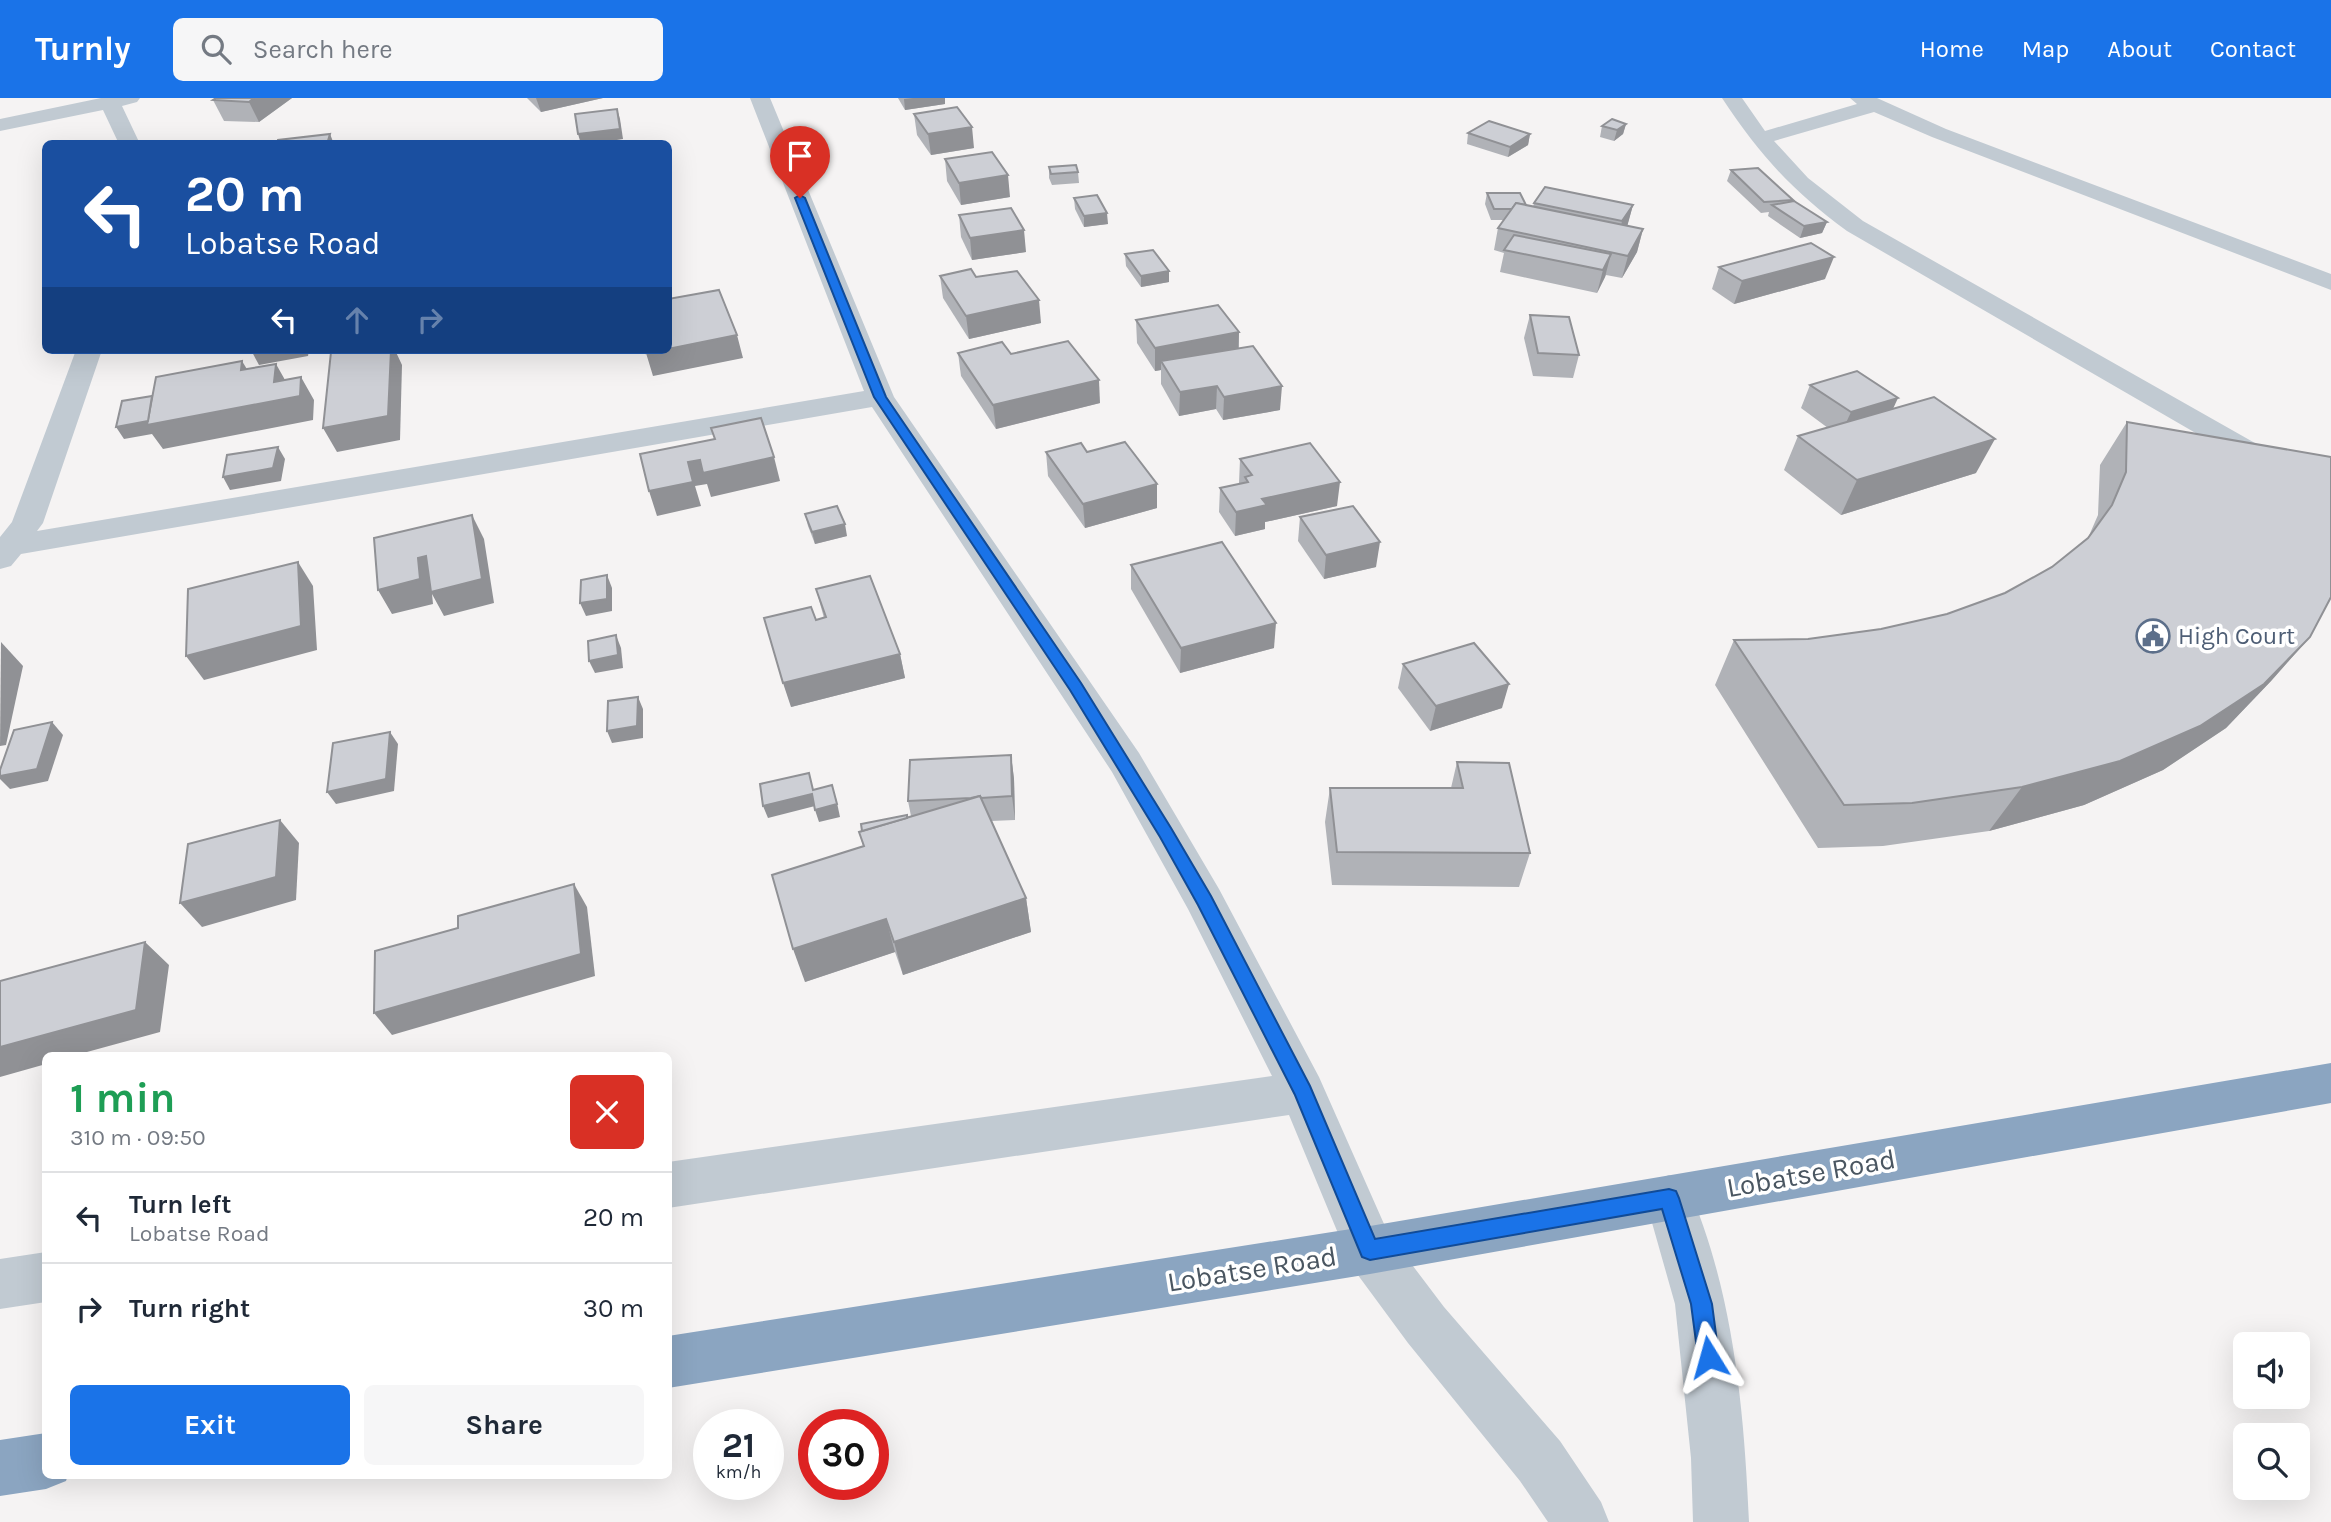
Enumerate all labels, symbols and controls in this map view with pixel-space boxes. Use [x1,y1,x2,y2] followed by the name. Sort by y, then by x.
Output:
[173,18,663,81] search box
[35,30,131,68] text: Turnly
[197,30,235,68] icon: search
[253,34,393,65] text: Search here
[1920,35,1984,63] text: Home
[2022,35,2069,63] text: Map
[2107,35,2172,63] text: About
[2210,35,2296,63] text: Contact
[770,126,830,198] pin
[781,137,819,175] icon: arrive
[185,166,305,223] text: 20 m
[70,168,161,259] icon: left
[185,225,381,262] text: Lobatse Road
[265,301,303,339] icon: left
[338,301,376,339] icon: ahead
[411,301,449,339] icon: right
[2134,617,2172,655] public building icon: High Court
[2178,622,2295,650] place label: High Court
[70,1073,175,1123] text: 1 min
[570,1075,644,1149] button: close
[70,1124,206,1151] text: 310 m · 09:50
[1724,1142,1898,1204] street label: Lobatse Road
[129,1189,231,1220] text: Turn left
[70,1199,108,1237] icon: left
[583,1202,644,1233] text: 20 m
[129,1220,270,1247] text: Lobatse Road
[1165,1239,1339,1299] street label: Lobatse Road
[70,1290,108,1328] icon: right
[129,1293,250,1324] text: Turn right
[583,1293,644,1324] text: 30 m
[1672,1320,1746,1394] position arrow
[2233,1332,2310,1500] map controls
[2233,1332,2310,1409] button: sound
[70,1385,350,1465] button: Exit
[364,1385,644,1465] button: Share
[798,1409,889,1500] speed limit sign: 30
[2233,1423,2310,1500] button: search
[722,1425,755,1466] text: 21
[716,1461,761,1483] text: km/h

